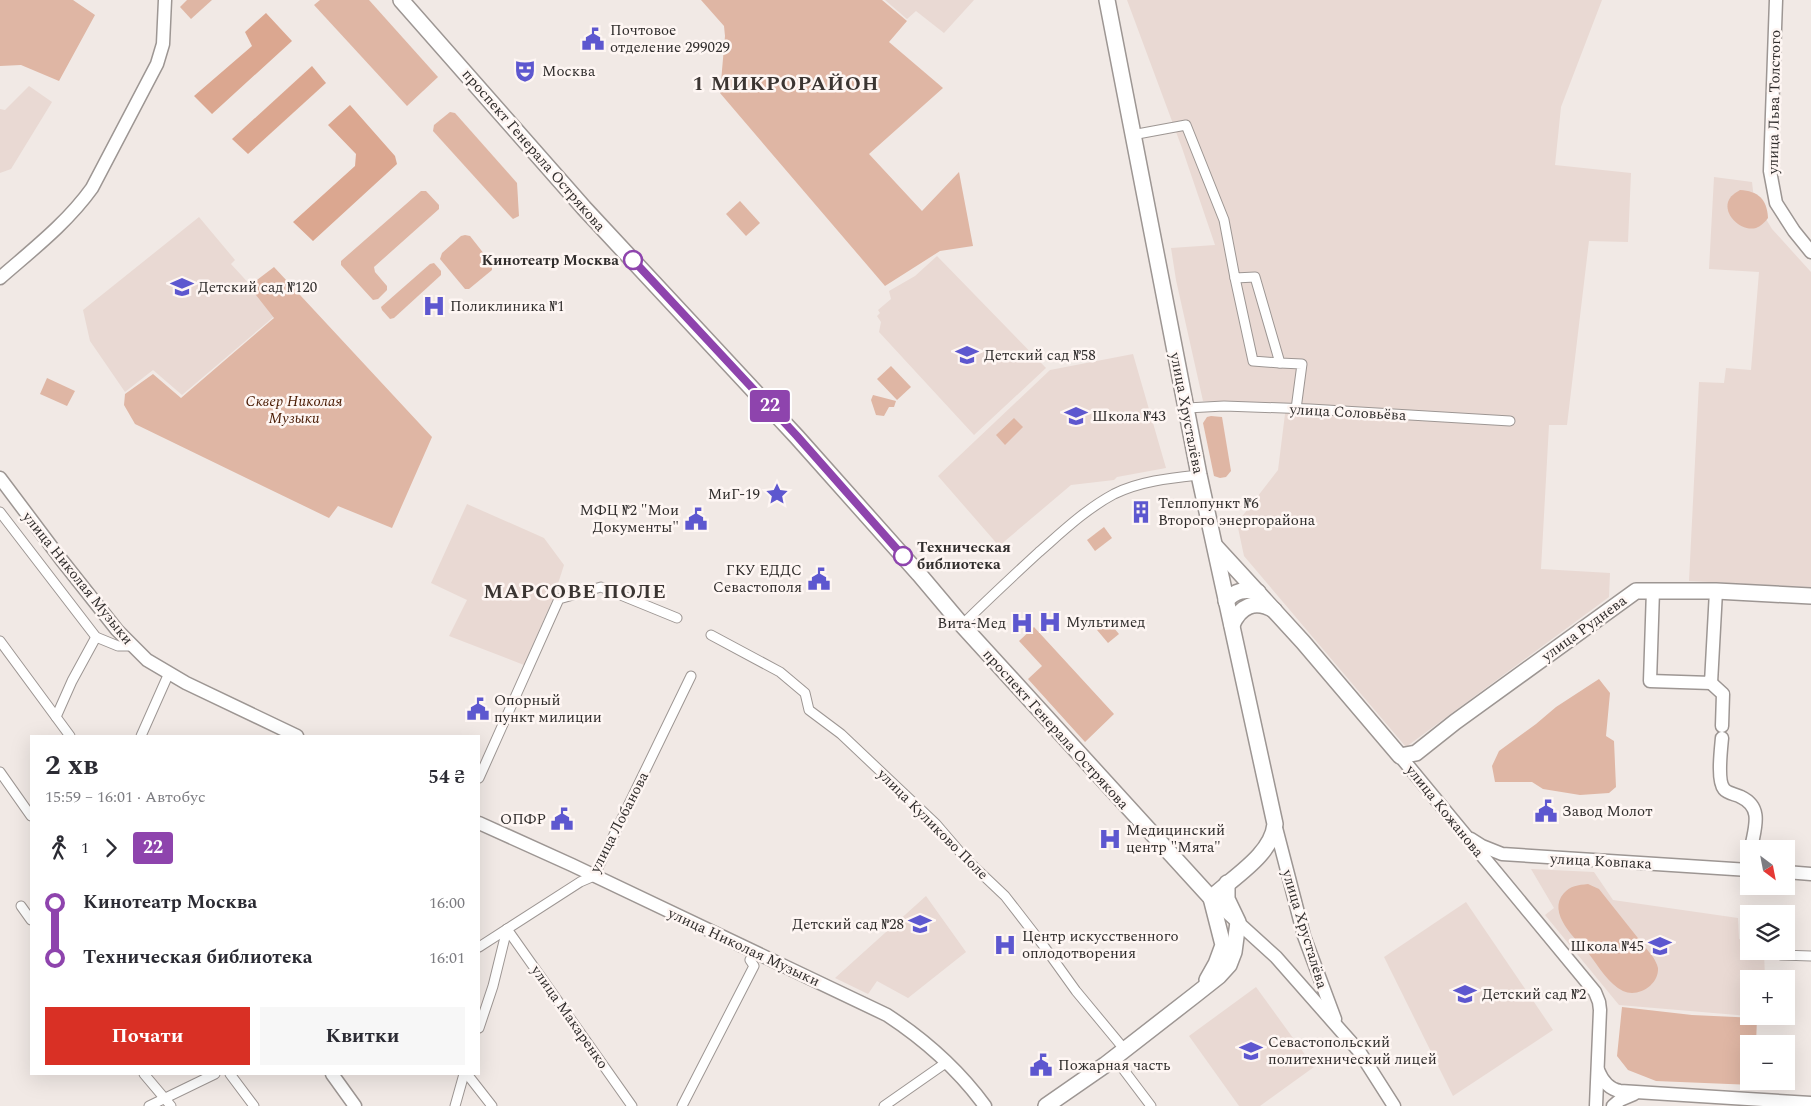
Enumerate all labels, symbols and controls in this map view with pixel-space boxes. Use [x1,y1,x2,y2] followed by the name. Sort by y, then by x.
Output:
[610,19,730,59] place label: Почтовое отделение 299029
[580,26,606,52] public building icon: Почтовое отделение 299029
[1762,30,1787,175] street label: улица Льва Толстого
[512,58,538,84] theatre icon: Москва
[542,60,596,83] place label: Москва
[456,64,611,237] street label: проспект Генерала Острякова
[692,69,880,99] district label: 1 МИКРОРАЙОН
[481,249,619,272] place label: Кинотеатр Москва
[623,250,643,270] marker: Кинотеатр Москва
[169,274,195,300] school or university icon: Детский сад №120
[198,276,317,299] place label: Детский сад №120
[421,293,447,319] hospital icon: Поликлиника №1
[450,295,564,318] place label: Поликлиника №1
[954,342,980,368] school or university icon: Детский сад №58
[984,344,1096,367] place label: Детский сад №58
[1163,349,1210,476] street label: улица Хрусталёва
[246,390,342,430] park label: Сквер Николая Музыки
[748,390,792,422] line badge: 22
[760,392,780,419] text: 22
[1288,398,1408,427] street label: улица Соловьёва
[1063,403,1089,429] school or university icon: Школа №43
[1092,405,1166,428] place label: Школа №43
[764,481,790,507] place icon: МиГ-19
[708,483,760,506] place label: МиГ-19
[1158,492,1316,532] place label: Теплопункт №6 Второго энергорайона
[580,499,679,539] place label: МФЦ №2 "Мои Документы"
[1128,499,1154,525] building icon: Теплопункт №6 Второго энергорайона
[16,506,139,650] street label: улица Николая Музыки
[683,506,709,532] public building icon: МФЦ №2 "Мои Документы"
[917,536,1011,576] place label: Техническая библиотека
[893,546,913,566] marker: Техническая библиотека
[713,559,802,599] place label: ГКУ ЕДДС Севастополя
[806,566,832,592] public building icon: ГКУ ЕДДС Севастополя
[483,577,667,607] district label: МАРСОВЕ ПОЛЕ
[1536,589,1632,668] street label: улица Руднева
[1037,609,1063,635] hospital icon: Мультимед
[1009,610,1035,636] hospital icon: Вита-Мед
[1066,611,1145,634] place label: Мультимед
[937,612,1006,635] place label: Вита-Мед
[977,644,1135,815] street label: проспект Генерала Острякова
[494,689,602,729] place label: Опорный пункт милиции
[465,696,491,722] public building icon: Опорный пункт милиции
[45,744,98,787] text: 2 хв
[1399,759,1490,863] street label: улица Кожанова
[428,763,465,792] text: 54 ₴
[871,763,994,885] street label: улица Куликово Поле
[584,767,655,878] street label: улица Лобанова
[45,785,206,809] text: 15:59 – 16:01 · Автобус
[1533,798,1559,824] public building icon: Завод Молот
[1562,800,1653,823] place label: Завод Молот
[549,806,575,832] public building icon: ОПФР
[500,808,546,831] place label: ОПФР
[1126,819,1225,859] place label: Медицинский центр "Мята"
[1097,826,1123,852] hospital icon: Медицинский центр "Мята"
[45,834,73,862] icon: walk
[97,834,125,862] icon: forward
[143,834,163,861] text: 22
[81,836,89,860] text: 1
[1740,840,1795,895] north arrow
[1740,840,1795,1090] map controls
[1549,847,1653,876] street label: улица Ковпака
[1275,866,1334,992] street label: улица Хрусталёва
[83,888,257,917] text: Кинотеатр Москва
[429,891,465,915] text: 16:00
[663,902,824,993] street label: улица Николая Музыки
[1740,905,1795,960] button: layers
[907,911,933,937] school or university icon: Детский сад №28
[792,913,904,936] place label: Детский сад №28
[1022,925,1179,965] place label: Центр искусственного оплодотворения
[992,932,1018,958] hospital icon: Центр искусственного оплодотворения
[1647,933,1673,959] school or university icon: Школа №45
[1570,935,1644,958] place label: Школа №45
[83,943,312,972] text: Техническая библиотека
[429,946,465,970] text: 16:01
[525,960,614,1074] street label: улица Макаренко
[1740,970,1795,1025] button: +
[1452,981,1478,1007] school or university icon: Детский сад №2
[1482,983,1586,1006] place label: Детский сад №2
[45,1007,250,1065] button: Почати
[260,1007,465,1065] button: Квитки
[1268,1031,1437,1071] place label: Севастопольский политехнический лицей
[1740,1035,1795,1090] button: −
[1238,1038,1264,1064] school or university icon: Севастопольский политехнический лицей
[1028,1052,1054,1078] public building icon: Пожарная часть
[1058,1054,1171,1077] place label: Пожарная часть

